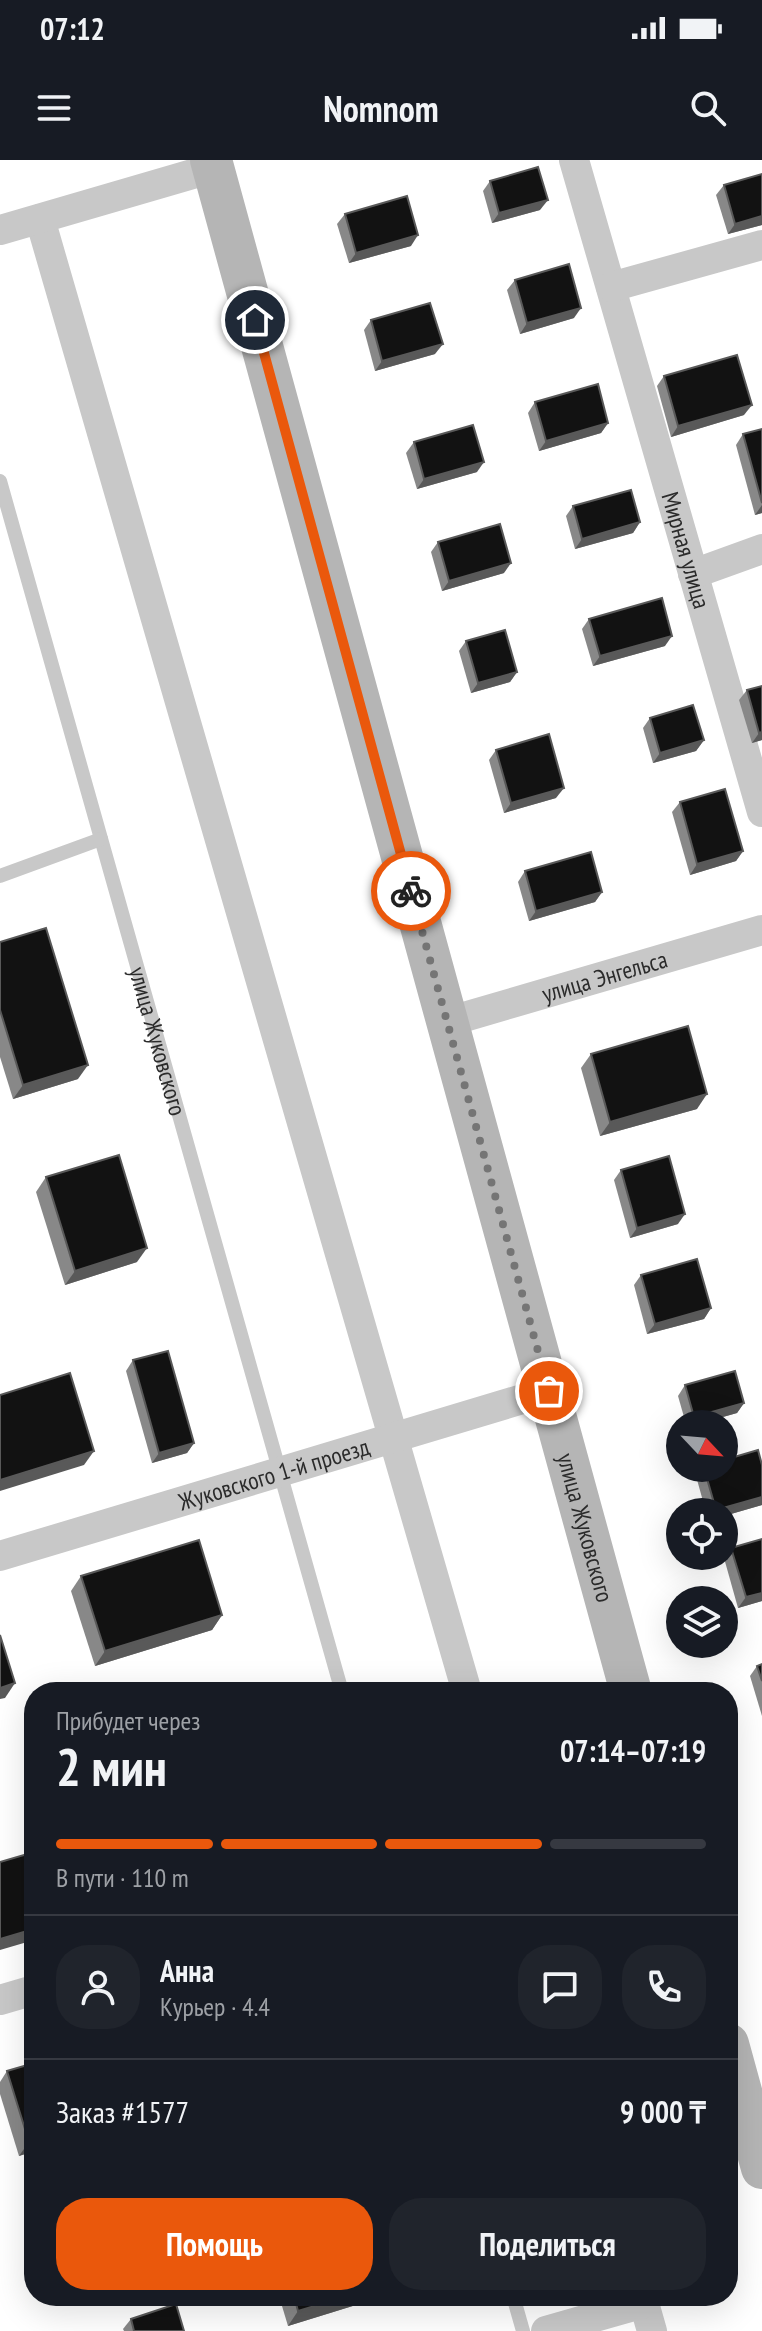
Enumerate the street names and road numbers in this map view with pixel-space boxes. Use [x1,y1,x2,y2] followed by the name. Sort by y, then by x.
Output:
[655,488,718,612] street label: Мирная улица
[538,943,671,1009] street label: улица Энгельса
[122,963,194,1119] street label: улица Жуковского
[174,1430,373,1517] street label: Жуковского 1-й проезд
[551,1449,621,1606] street label: улица Жуковского

